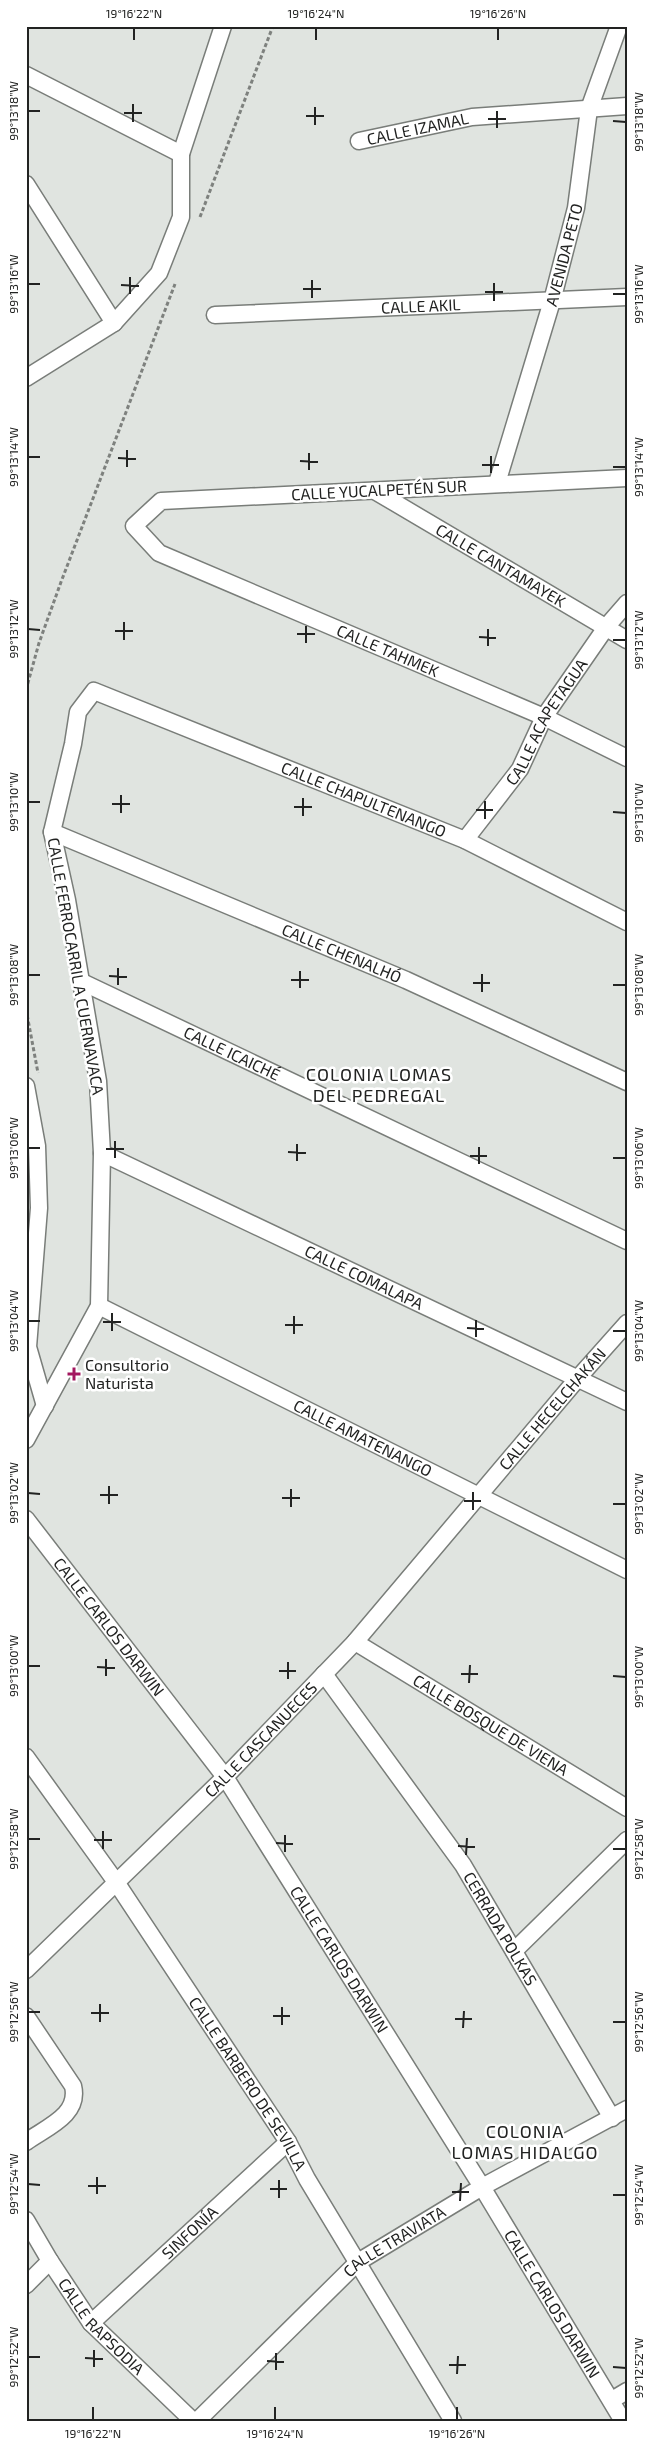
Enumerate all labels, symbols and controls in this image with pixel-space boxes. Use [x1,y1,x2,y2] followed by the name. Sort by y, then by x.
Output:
[106,6,162,20] text: 19°16'22"N
[288,6,344,20] text: 19°16'24"N
[470,6,526,20] text: 19°16'26"N
[6,81,20,141] text: 99°13'18"W
[631,92,645,152] text: 99°13'18"W
[365,108,470,148] street label: CALLE IZAMAL
[541,201,586,308] street label: AVENIDA PETO
[6,254,20,314] text: 99°13'16"W
[631,264,645,324] text: 99°13'16"W
[381,294,461,317] street label: CALLE AKIL
[6,427,20,487] text: 99°13'14"W
[631,437,645,497] text: 99°13'14"W
[291,475,467,504] street label: CALLE YUCALPETÉN SUR
[433,519,570,611] street label: CALLE CANTAMAYEK
[6,599,20,659] text: 99°13'12"W
[631,610,645,670] text: 99°13'12"W
[334,620,443,680] street label: CALLE TAHMEK
[501,655,591,789] street label: CALLE ACAPETAGUA
[279,757,449,841] street label: CALLE CHAPULTENANGO
[6,772,20,832] text: 99°13'10"W
[631,783,645,843] text: 99°13'10"W
[44,836,108,1096] street label: CALLE FERROCARRIL A CUERNAVACA
[279,919,404,986] street label: CALLE CHENALHÓ
[6,944,20,1006] text: 99°13'08"W
[631,954,645,1016] text: 99°13'08"W
[181,1022,283,1084] street label: CALLE ICAICHÉ
[306,1063,452,1106] district label: COLONIA LOMAS DEL PEDREGAL
[6,1117,20,1179] text: 99°13'06"W
[631,1127,645,1189] text: 99°13'06"W
[302,1241,427,1313] street label: CALLE COMALAPA
[6,1290,20,1352] text: 99°13'04"W
[631,1300,645,1362] text: 99°13'04"W
[495,1344,609,1473] street label: CALLE HECELCHAKÁN
[85,1355,169,1392] place label: Consultorio Naturista
[67,1367,81,1381] marker: Consultorio Naturista
[291,1395,435,1480] street label: CALLE AMATENANGO
[6,1462,20,1524] text: 99°13'02"W
[631,1473,645,1535] text: 99°13'02"W
[50,1554,169,1699] street label: CALLE CARLOS DARWIN
[6,1635,20,1697] text: 99°13'00"W
[631,1646,645,1708] text: 99°13'00"W
[410,1670,572,1779] street label: CALLE BOSQUE DE VIENA
[200,1678,321,1801] street label: CALLE CASCANUECES
[6,1808,20,1870] text: 99°12'58"W
[631,1818,645,1880] text: 99°12'58"W
[460,1868,542,1988] street label: CERRADA POLKAS
[287,1882,393,2036] street label: CALLE CARLOS DARWIN
[6,1981,20,2043] text: 99°12'56"W
[631,1991,645,2053] text: 99°12'56"W
[186,1993,311,2173] street label: CALLE BARBERO DE SEVILLA
[451,2120,599,2163] district label: COLONIA LOMAS HIDALGO
[6,2153,20,2215] text: 99°12'54"W
[631,2164,645,2226] text: 99°12'54"W
[339,2201,449,2280] street label: CALLE TRAVIATA
[157,2202,221,2262] street label: SINFONÍA
[501,2226,605,2381] street label: CALLE CARLOS DARWIN
[55,2274,149,2378] street label: CALLE RAPSODIA
[6,2327,20,2387] text: 99°12'52"W
[631,2338,645,2398] text: 99°12'52"W
[65,2426,121,2440] text: 19°16'22"N
[247,2426,303,2440] text: 19°16'24"N
[429,2426,485,2440] text: 19°16'26"N

